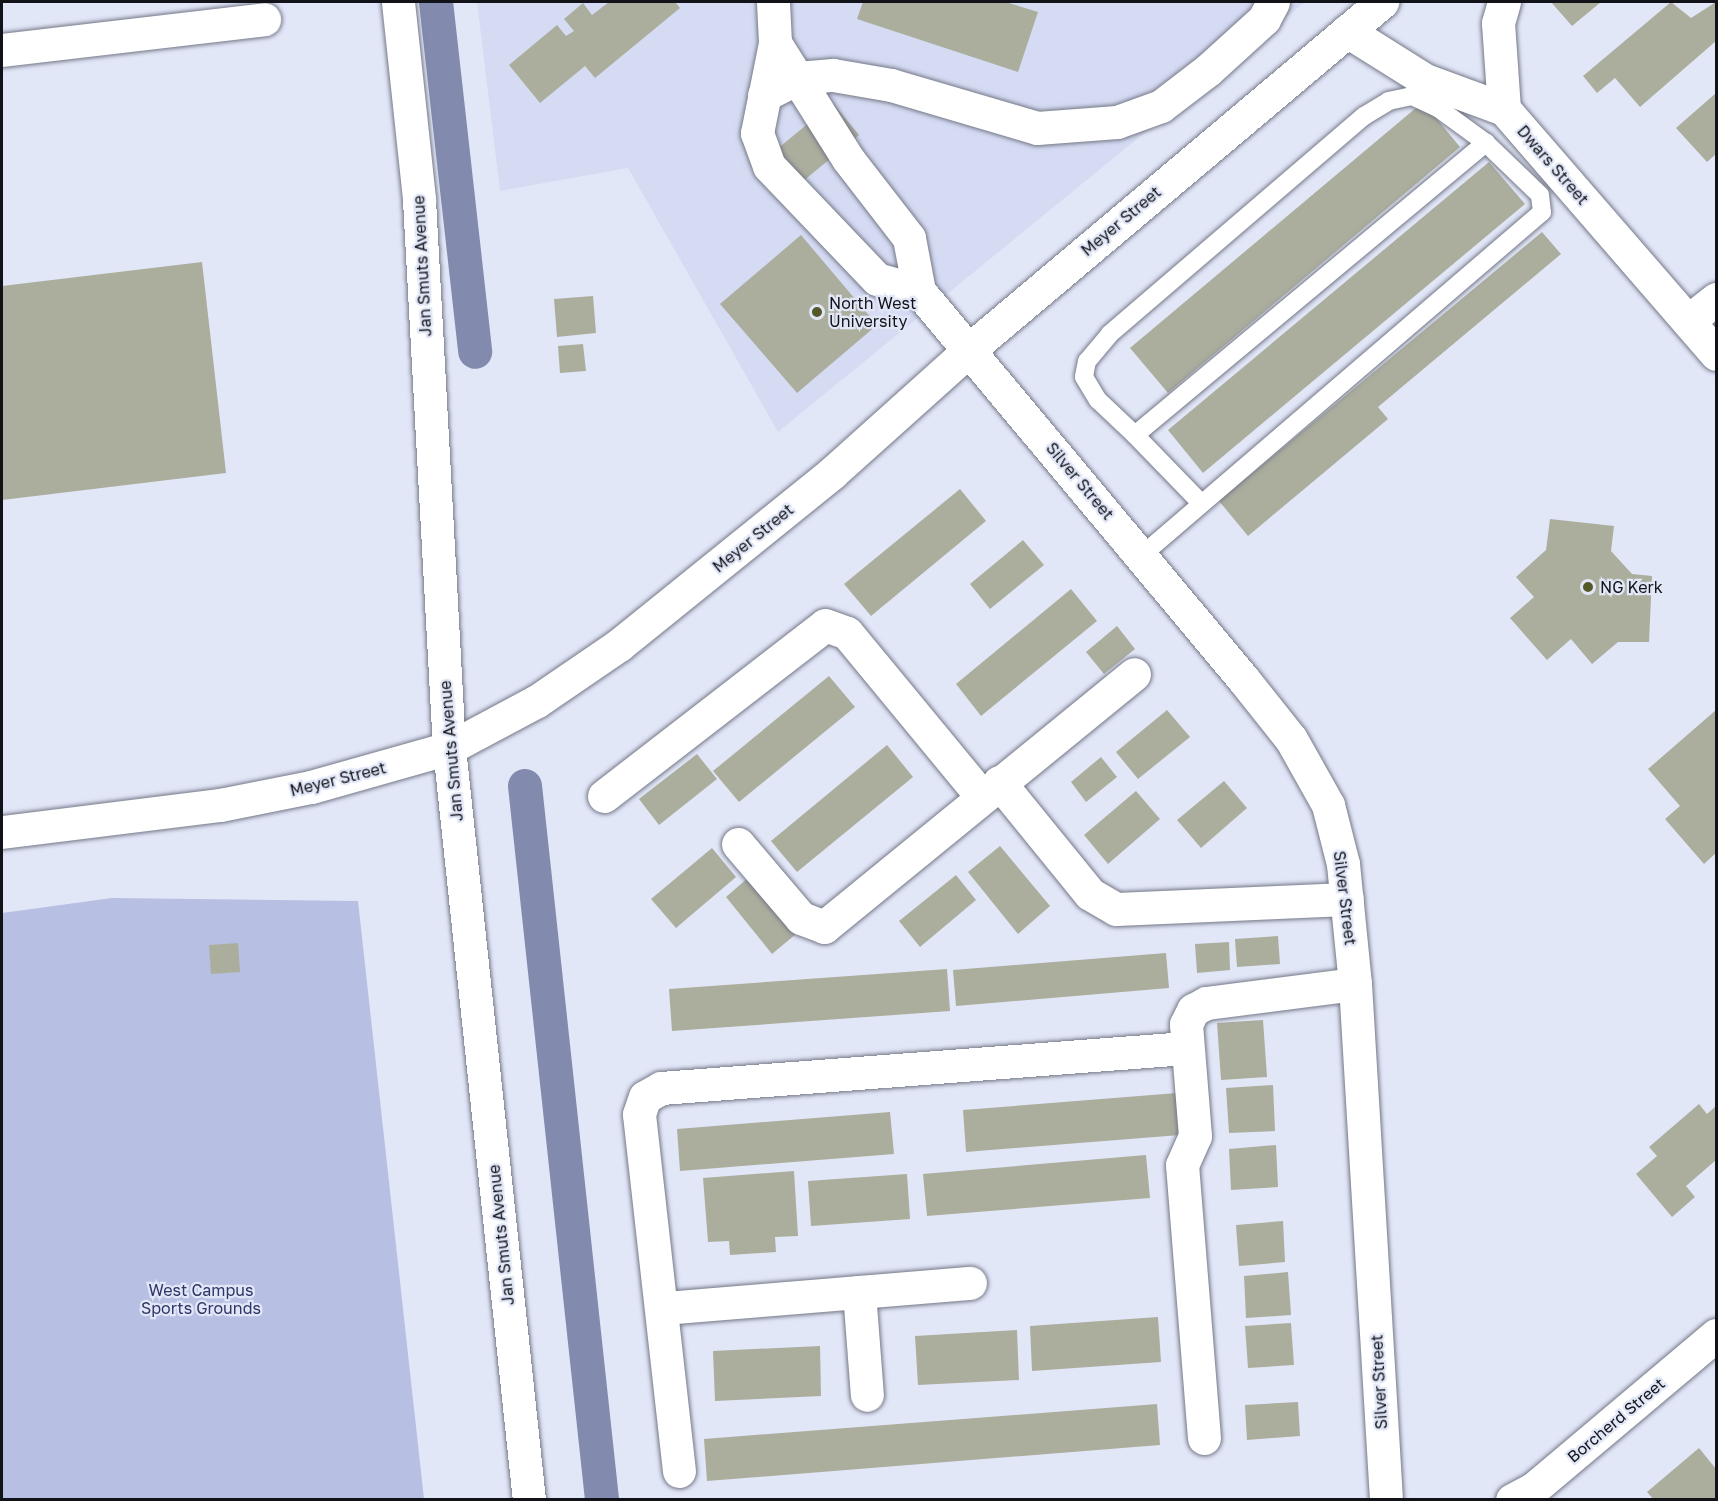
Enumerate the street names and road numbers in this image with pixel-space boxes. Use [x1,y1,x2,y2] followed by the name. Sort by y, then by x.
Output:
[1513,121,1593,209] street label: Dwars Street
[1077,182,1165,260] street label: Meyer Street
[409,195,435,337] street label: Jan Smuts Avenue
[1042,439,1118,523] street label: Silver Street
[709,500,797,576] street label: Meyer Street
[435,680,467,822] street label: Jan Smuts Avenue
[288,758,388,800] street label: Meyer Street
[1330,850,1360,946] street label: Silver Street
[484,1164,518,1306] street label: Jan Smuts Avenue
[1367,1334,1391,1430] street label: Silver Street
[1563,1374,1669,1466] street label: Borcherd Street

